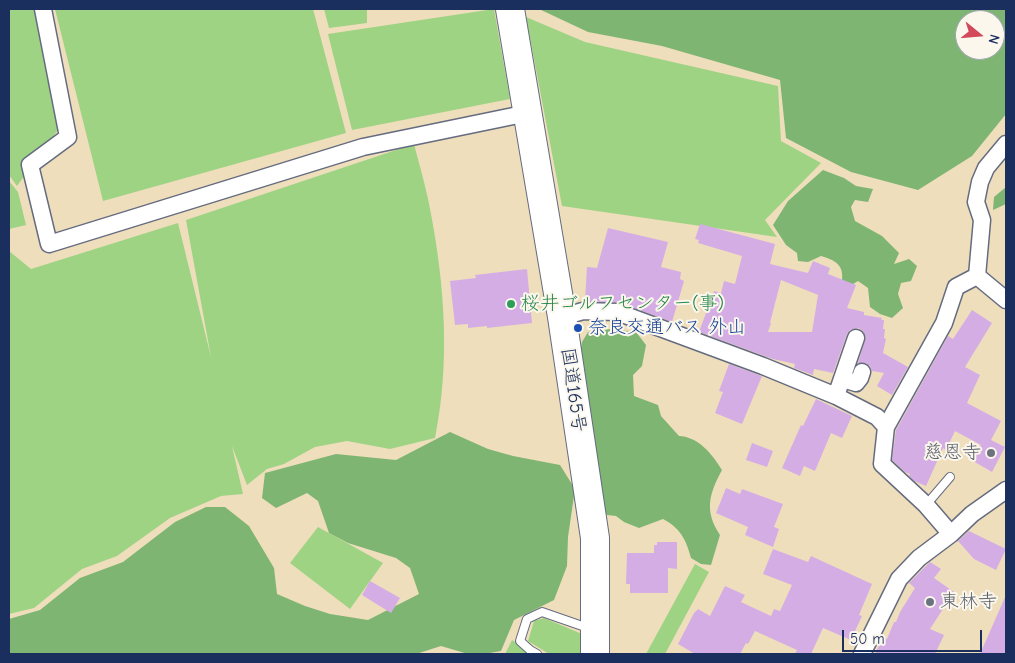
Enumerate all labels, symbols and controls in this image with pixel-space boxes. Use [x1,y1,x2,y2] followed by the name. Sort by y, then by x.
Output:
[955,10,1005,60] north arrow
[984,32,1003,46] text: N
[521,293,724,315] place label: 桜井ゴルフセンター(事)
[505,298,517,310] marker: 桜井ゴルフセンター(事)
[588,317,746,339] place label: 奈良交通バス 外山
[572,322,584,334] marker: 奈良交通バス 外山
[556,346,590,434] street label: 国道165号
[924,442,981,464] place label: 慈恩寺
[985,447,997,459] marker: 慈恩寺
[940,591,997,613] place label: 東林寺
[924,596,936,608] marker: 東林寺
[845,620,985,652] scale bar
[850,630,885,648] text: 50 m

